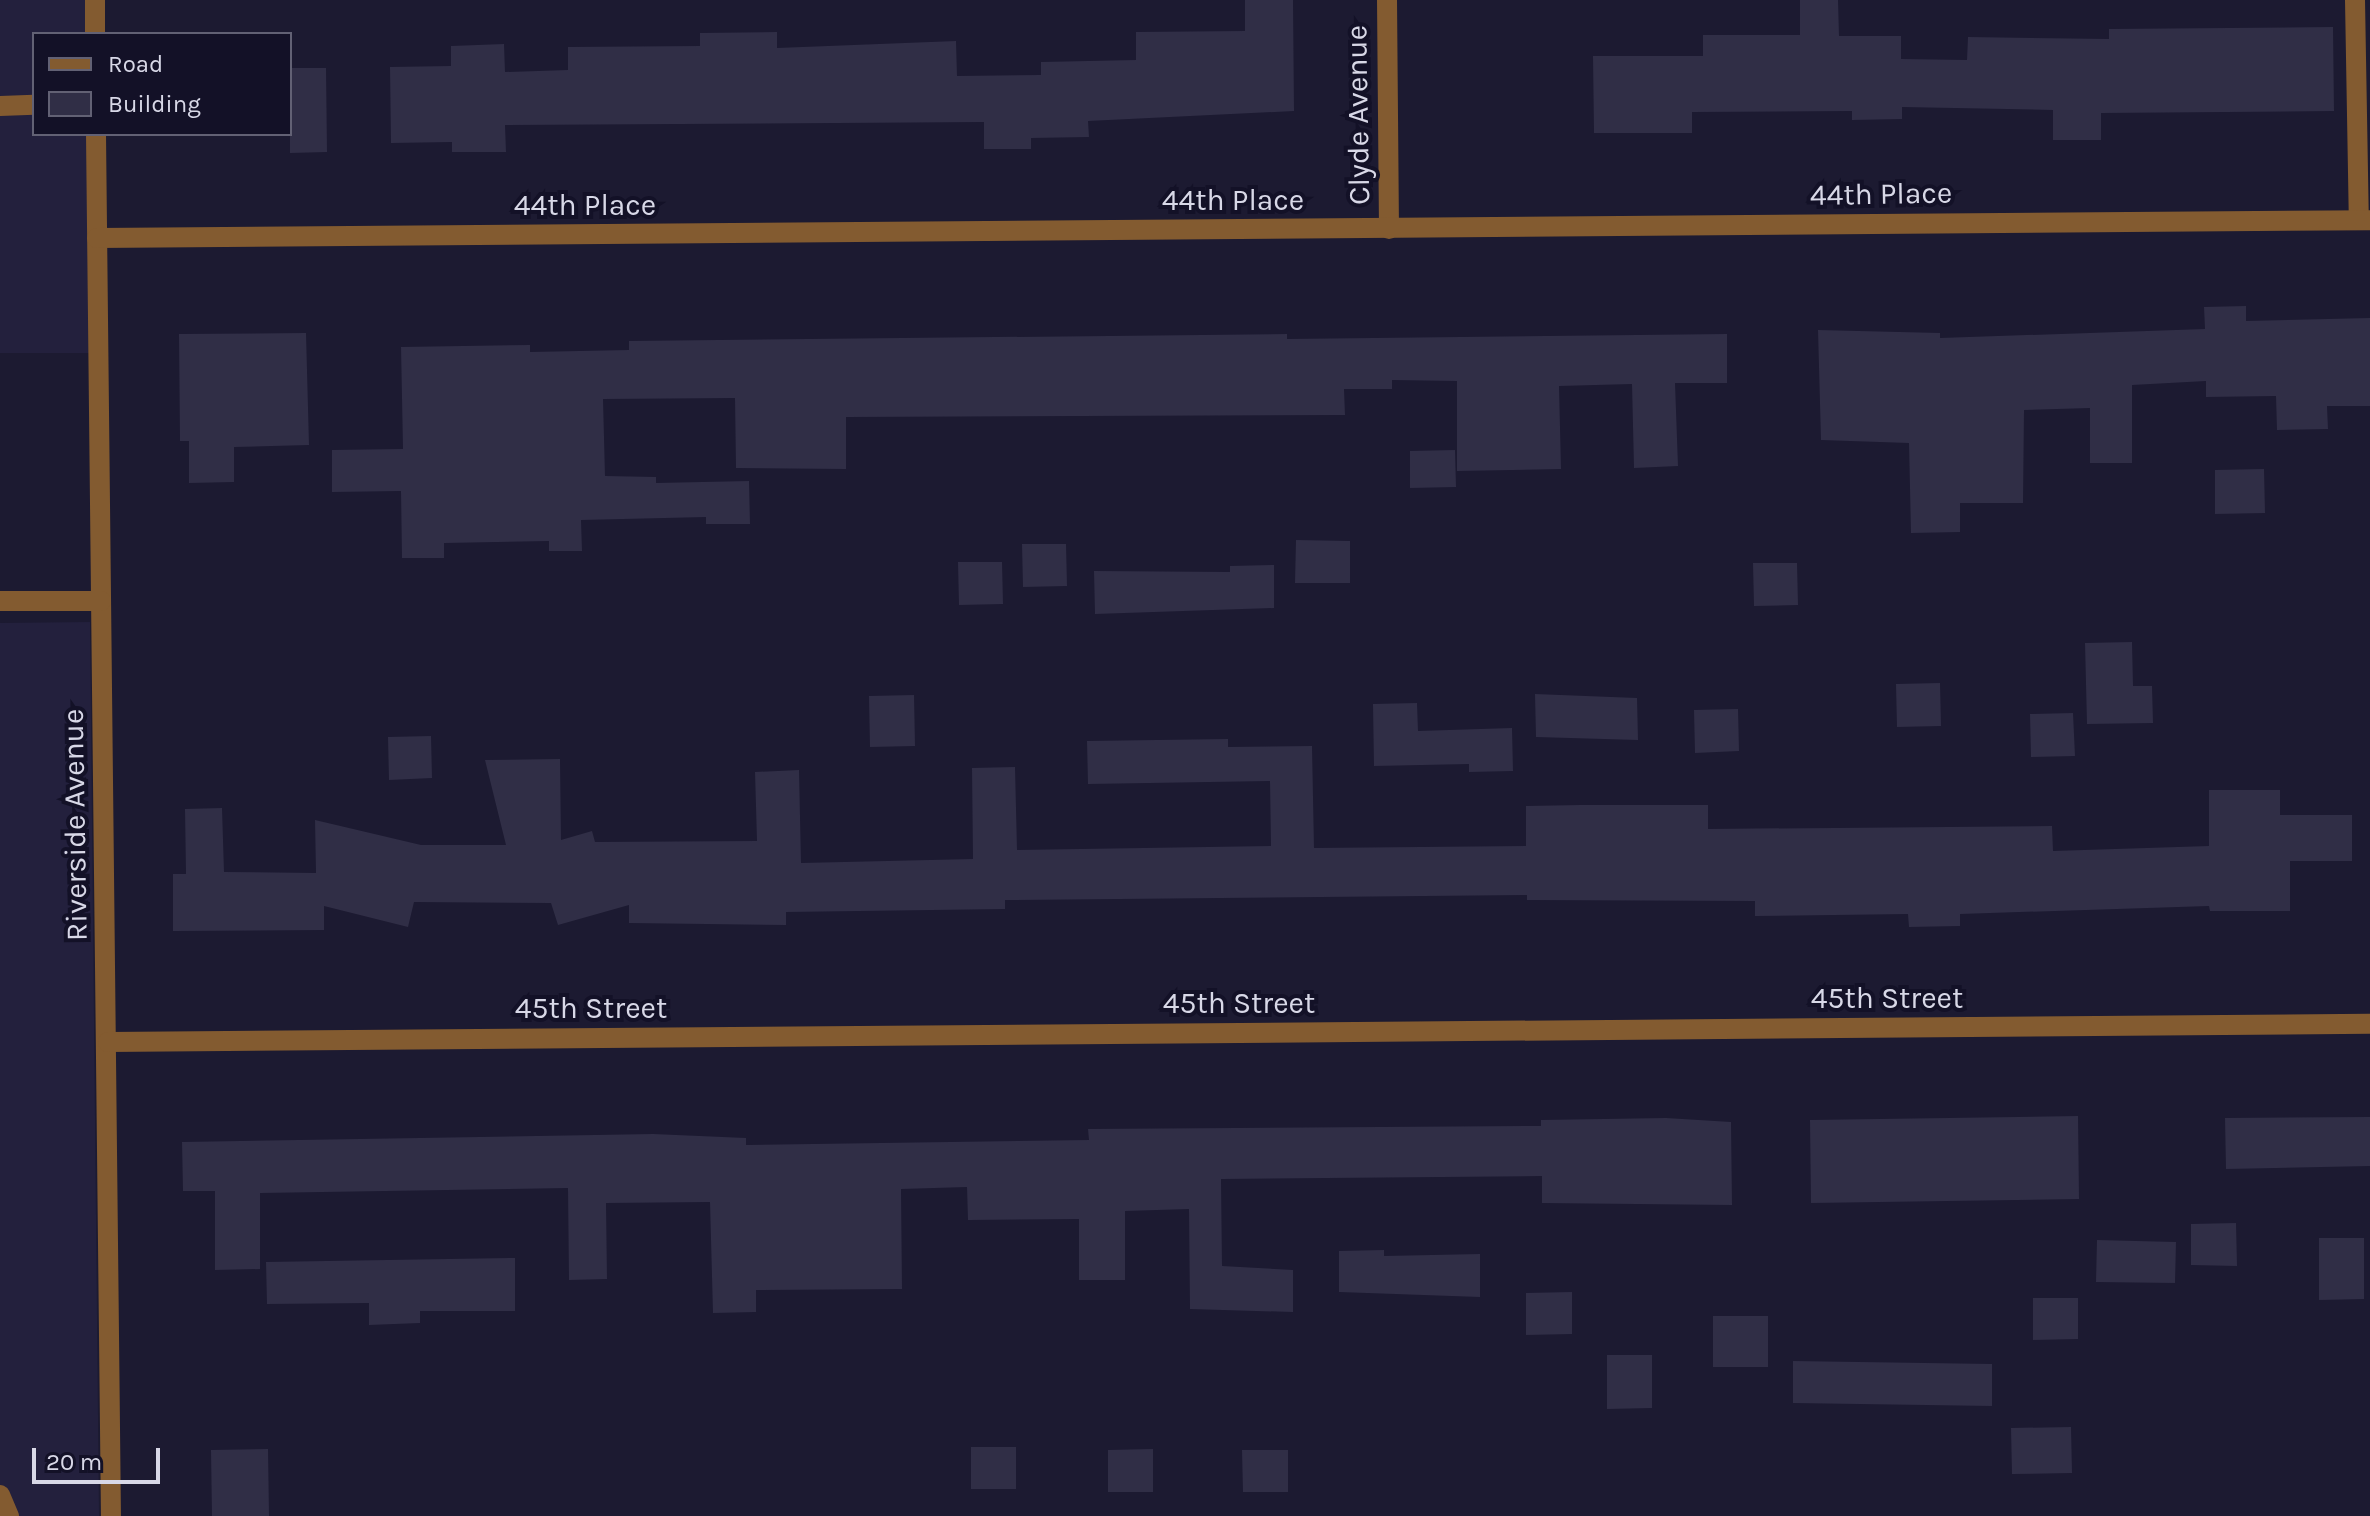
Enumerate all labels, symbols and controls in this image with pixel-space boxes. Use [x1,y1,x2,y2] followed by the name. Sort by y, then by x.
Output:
[1338,25,1378,205] street label: Clyde Avenue
[32,32,292,136] legend
[108,50,163,78] text: Road
[108,90,201,118] text: Building
[1809,175,1953,213] street label: 44th Place
[1162,182,1304,218] street label: 44th Place
[514,187,656,223] street label: 44th Place
[55,709,95,941] street label: Riverside Avenue
[1811,980,1963,1016] street label: 45th Street
[1163,985,1315,1021] street label: 45th Street
[515,990,667,1026] street label: 45th Street
[36,1432,164,1482] scale bar
[46,1448,102,1476] text: 20 m

